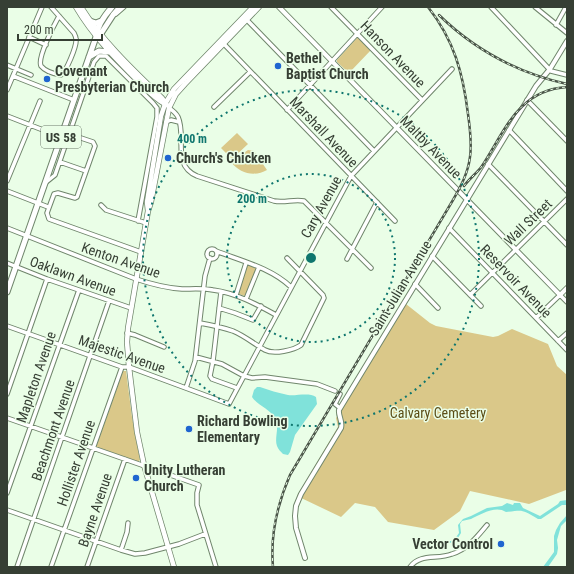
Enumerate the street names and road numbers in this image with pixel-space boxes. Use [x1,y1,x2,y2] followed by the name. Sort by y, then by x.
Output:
[357,18,429,91] street label: Hanson Avenue
[287,94,362,171] street label: Marshall Avenue
[397,112,465,182] street label: Maltby Avenue
[41,126,81,148] road number: US 58
[297,173,345,241] street label: Cary Avenue
[501,196,555,248] street label: Wall Street
[365,237,435,339] street label: Saint Julian Avenue
[80,239,163,281] street label: Kenton Avenue
[477,241,555,321] street label: Reservoir Avenue
[28,253,119,299] street label: Oaklawn Avenue
[13,329,59,425] street label: Mapleton Avenue
[77,332,168,376] street label: Majestic Avenue
[28,377,78,483] street label: Beachmont Avenue
[54,417,98,508] street label: Hollister Avenue
[75,471,115,549] street label: Bayne Avenue

